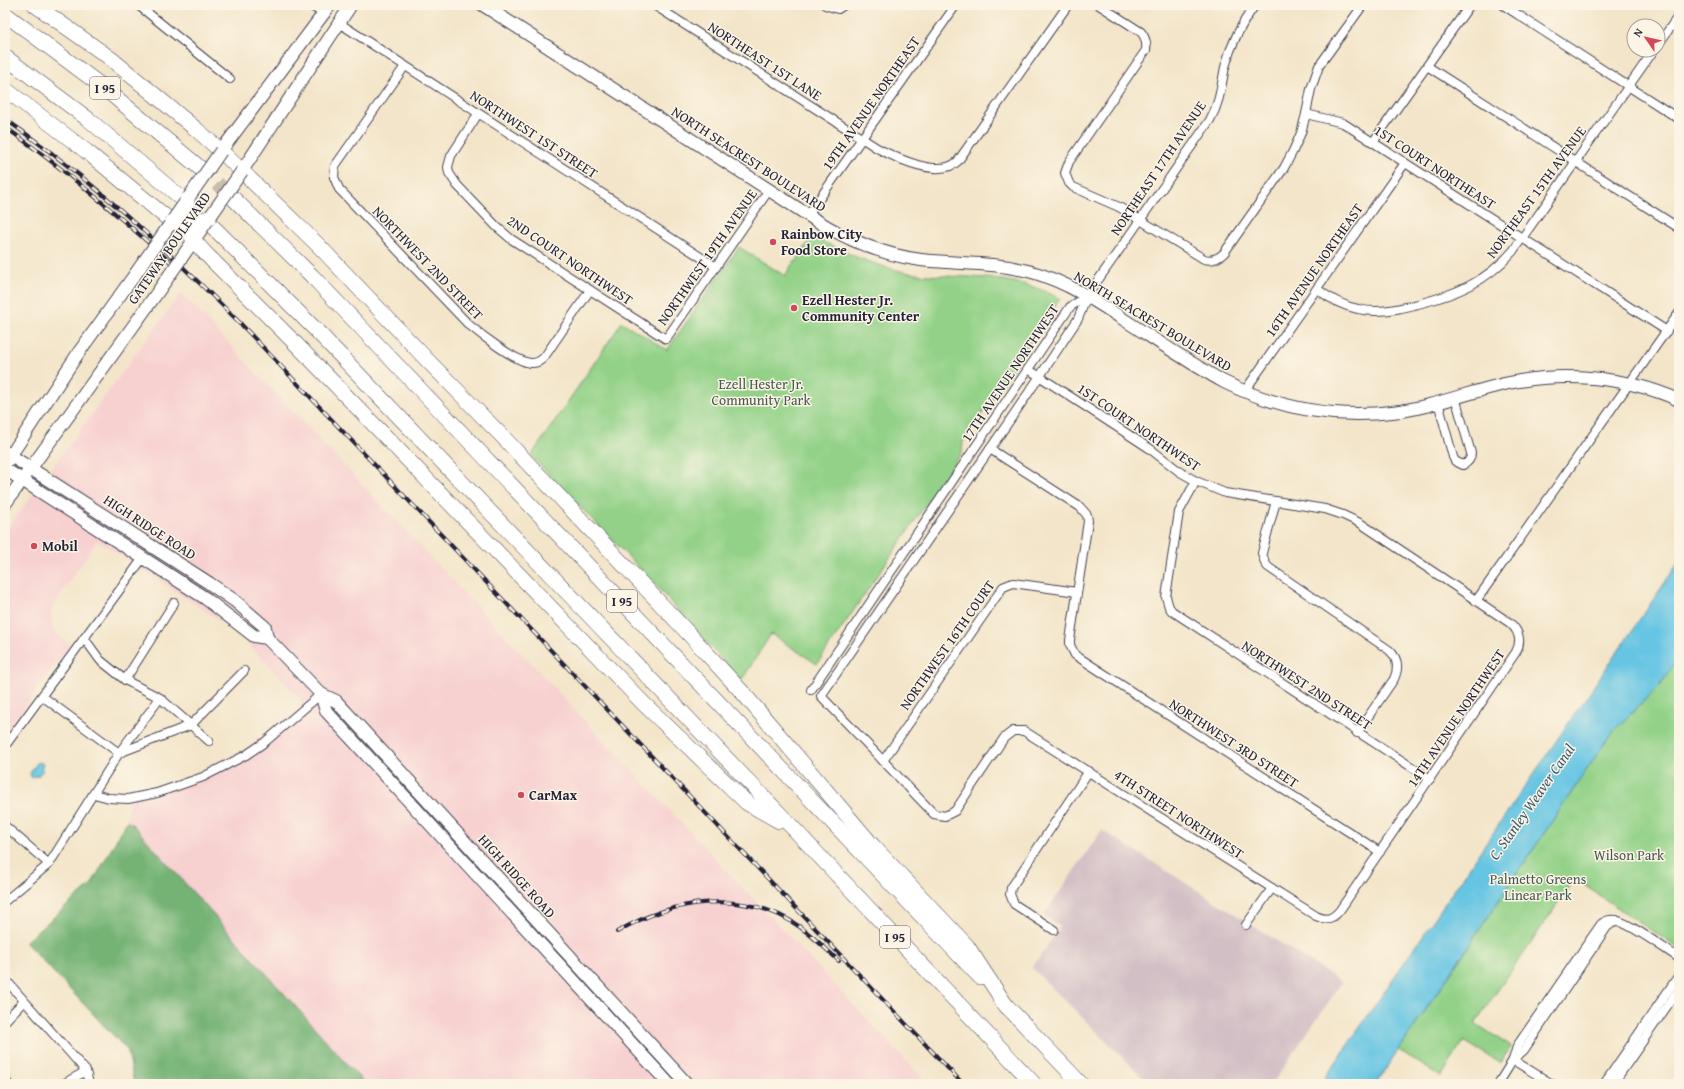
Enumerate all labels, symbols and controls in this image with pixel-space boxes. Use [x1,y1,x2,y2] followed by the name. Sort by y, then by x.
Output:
[704,17,826,105] street label: NORTHEAST 1ST LANE
[1626,18,1666,58] north arrow
[1629,24,1647,40] text: N
[817,32,925,174] street label: 19TH AVENUE NORTHEAST
[90,77,120,99] road number: I 95
[466,85,602,183] street label: NORTHWEST 1ST STREET
[1105,97,1211,239] street label: NORTHEAST 17TH AVENUE
[668,101,830,217] street label: NORTH SEACREST BOULEVARD
[1370,120,1500,214] street label: 1ST COURT NORTHEAST
[1481,122,1591,262] street label: NORTHEAST 15TH AVENUE
[652,185,762,329] street label: NORTHWEST 19TH AVENUE
[123,188,215,308] street label: GATEWAY BOULEVARD
[1260,199,1368,341] street label: 16TH AVENUE NORTHEAST
[368,202,488,325] street label: NORTHWEST 2ND STREET
[503,210,637,310] street label: 2ND COURT NORTHWEST
[781,224,863,260] place label: Rainbow City Food Store
[768,237,778,247] marker: Rainbow City Food Store
[1070,266,1236,376] street label: NORTH SEACREST BOULEVARD
[802,290,920,326] place label: Ezell Hester Jr. Community Center
[956,300,1064,446] street label: 17TH AVENUE NORTHWEST
[789,303,799,313] marker: Ezell Hester Jr. Community Center
[711,374,811,410] park label: Ezell Hester Jr. Community Park
[1073,378,1205,476] street label: 1ST COURT NORTHWEST
[100,490,200,564] street label: HIGH RIDGE ROAD
[42,536,78,556] place label: Mobil
[29,541,39,551] marker: Mobil
[895,576,999,714] street label: NORTHWEST 16TH COURT
[607,590,637,612] road number: I 95
[1238,635,1376,735] street label: NORTHWEST 2ND STREET
[1402,645,1510,791] street label: 14TH AVENUE NORTHWEST
[1165,694,1303,792] street label: NORTHWEST 3RD STREET
[1484,739,1580,864] water label: C. Stanley Weaver Canal
[1110,764,1248,864] street label: 4TH STREET NORTHWEST
[529,785,578,805] place label: CarMax
[516,790,526,800] marker: CarMax
[474,830,560,922] street label: HIGH RIDGE ROAD
[1594,845,1665,865] park label: Wilson Park
[1490,869,1586,905] park label: Palmetto Greens Linear Park
[880,926,910,948] road number: I 95

